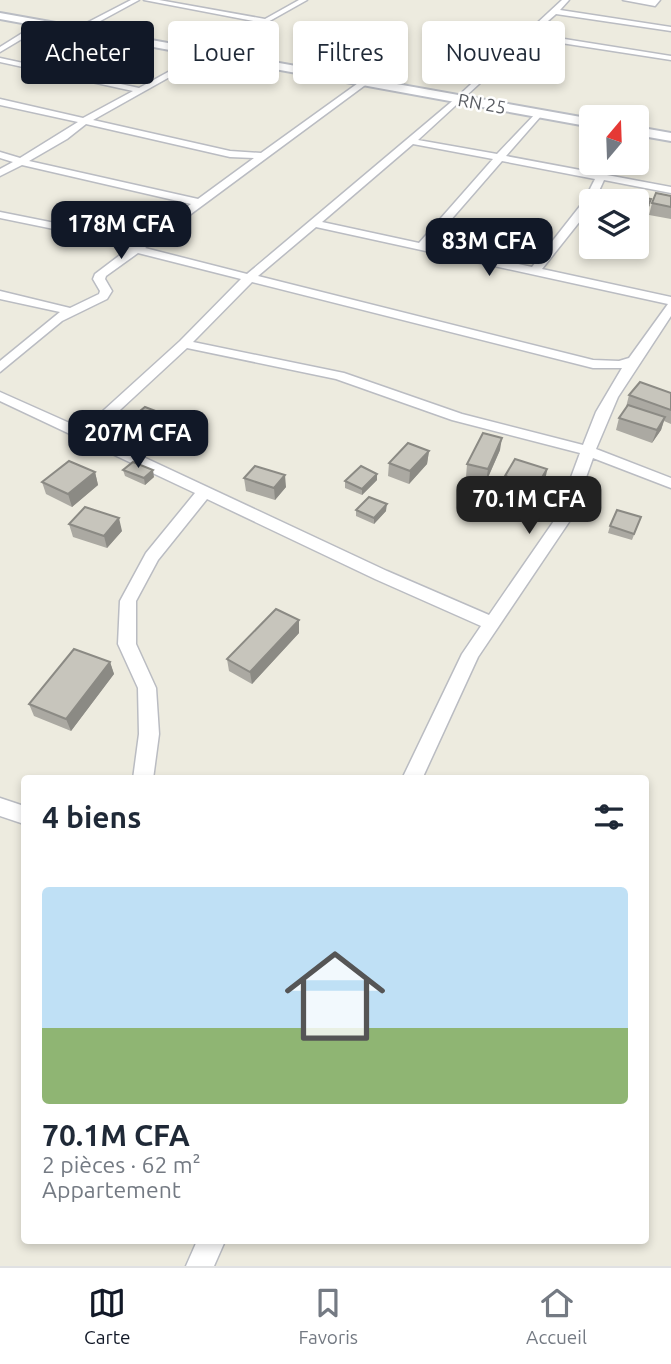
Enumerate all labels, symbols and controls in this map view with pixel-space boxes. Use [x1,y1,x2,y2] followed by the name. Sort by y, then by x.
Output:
[21,21,154,84] chip: Acheter
[168,21,279,84] chip: Louer
[293,21,408,84] chip: Filtres
[422,21,565,84] chip: Nouveau
[457,89,508,117] street label: RN 25
[579,105,649,175] north arrow
[579,105,649,259] map controls
[579,189,649,259] button: layers
[49,202,193,261] pin: 178M CFA
[67,211,175,236] text: 178M CFA
[424,218,554,278] pin: 83M CFA
[442,228,536,253] text: 83M CFA
[66,410,210,470] pin: 207M CFA
[84,420,192,445] text: 207M CFA
[449,476,609,536] pin: 70.1M CFA
[472,486,586,511] text: 70.1M CFA
[590,798,628,836] icon: filters
[42,800,141,834] text: 4 biens
[272,933,398,1059] icon: home
[42,1118,190,1152] text: 70.1M CFA
[42,1152,201,1177] text: 2 pièces · 62 m²
[42,1177,181,1202] text: Appartement
[84,1284,131,1348] tab: Carte
[299,1284,358,1348] tab: Favoris
[526,1284,587,1348] tab: Accueil

